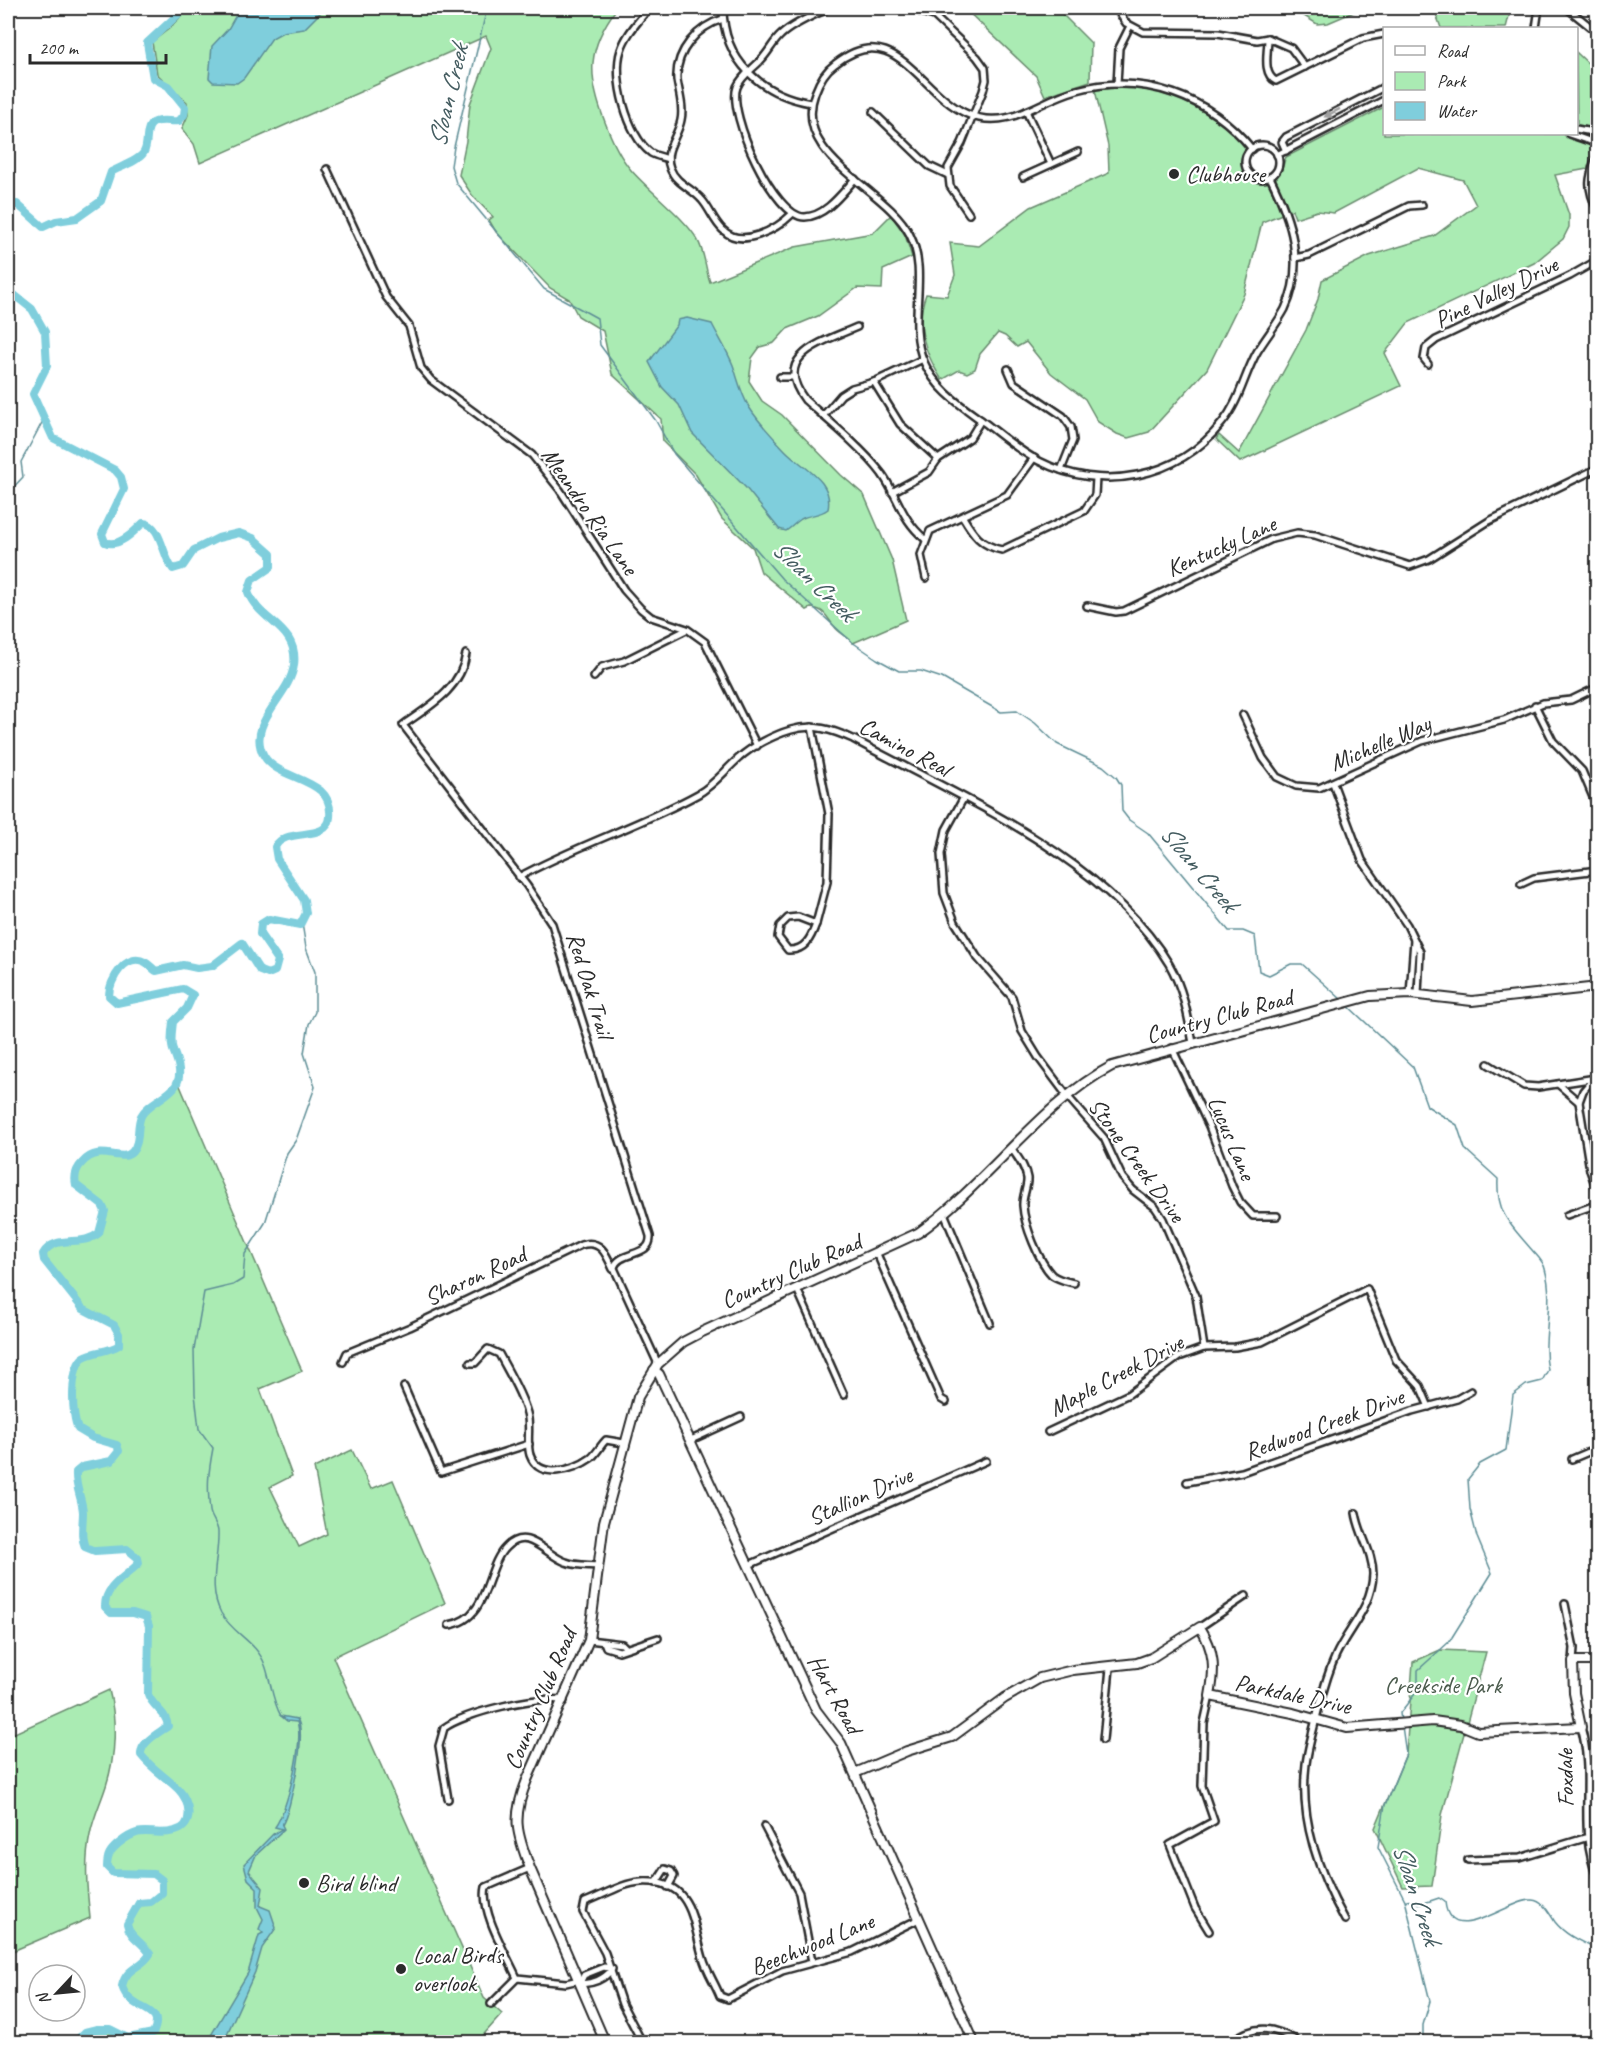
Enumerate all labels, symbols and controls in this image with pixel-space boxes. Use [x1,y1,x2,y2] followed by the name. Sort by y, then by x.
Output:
[30,27,166,65] scale bar
[1383,27,1578,135] legend
[39,37,80,59] text: 200 m
[420,38,477,150] water label: Sloan Creek
[1437,40,1470,62] text: Road
[1437,70,1467,92] text: Park
[1437,100,1478,122] text: Water
[1324,109,1341,118] one-way arrow
[1186,159,1267,189] place label: Clubhouse
[1167,167,1181,181] marker: Clubhouse
[1429,248,1565,335] street label: Pine Valley Drive
[535,441,646,583] street label: Meandro Ria Lane
[1162,508,1282,583] street label: Kentucky Lane
[765,532,866,631] water label: Sloan Creek
[1325,708,1437,778] street label: Michelle Way
[854,711,959,785] street label: Camino Real
[1153,818,1248,922] water label: Sloan Creek
[560,929,621,1045] street label: Red Oak Trail
[1143,981,1299,1050] street label: Country Club Road
[1082,1092,1193,1230] street label: Stone Creek Drive
[1201,1092,1264,1186] street label: Lucus Lane
[716,1225,869,1315] street label: Country Club Road
[419,1238,534,1313] street label: Sharon Road
[1044,1326,1190,1423] street label: Maple Creek Drive
[1240,1381,1410,1467] street label: Redwood Creek Drive
[803,1459,919,1532] street label: Stallion Drive
[497,1621,585,1774] street label: Country Club Road
[801,1649,871,1742] street label: Hart Road
[1232,1667,1356,1721] street label: Parkdale Drive
[1385,1670,1504,1700] park label: Creekside Park
[1549,1747,1581,1807] street label: Foxdale
[1385,1840,1450,1953] water label: Sloan Creek
[316,1868,400,1898] place label: Bird blind
[297,1876,311,1890] marker: Bird blind
[746,1905,880,1982] street label: Beechwood Lane
[413,1940,505,1998] place label: Local Birds overlook
[394,1962,408,1976] marker: Local Birds overlook
[27,1963,87,2023] north arrow
[32,1988,56,2008] text: N

